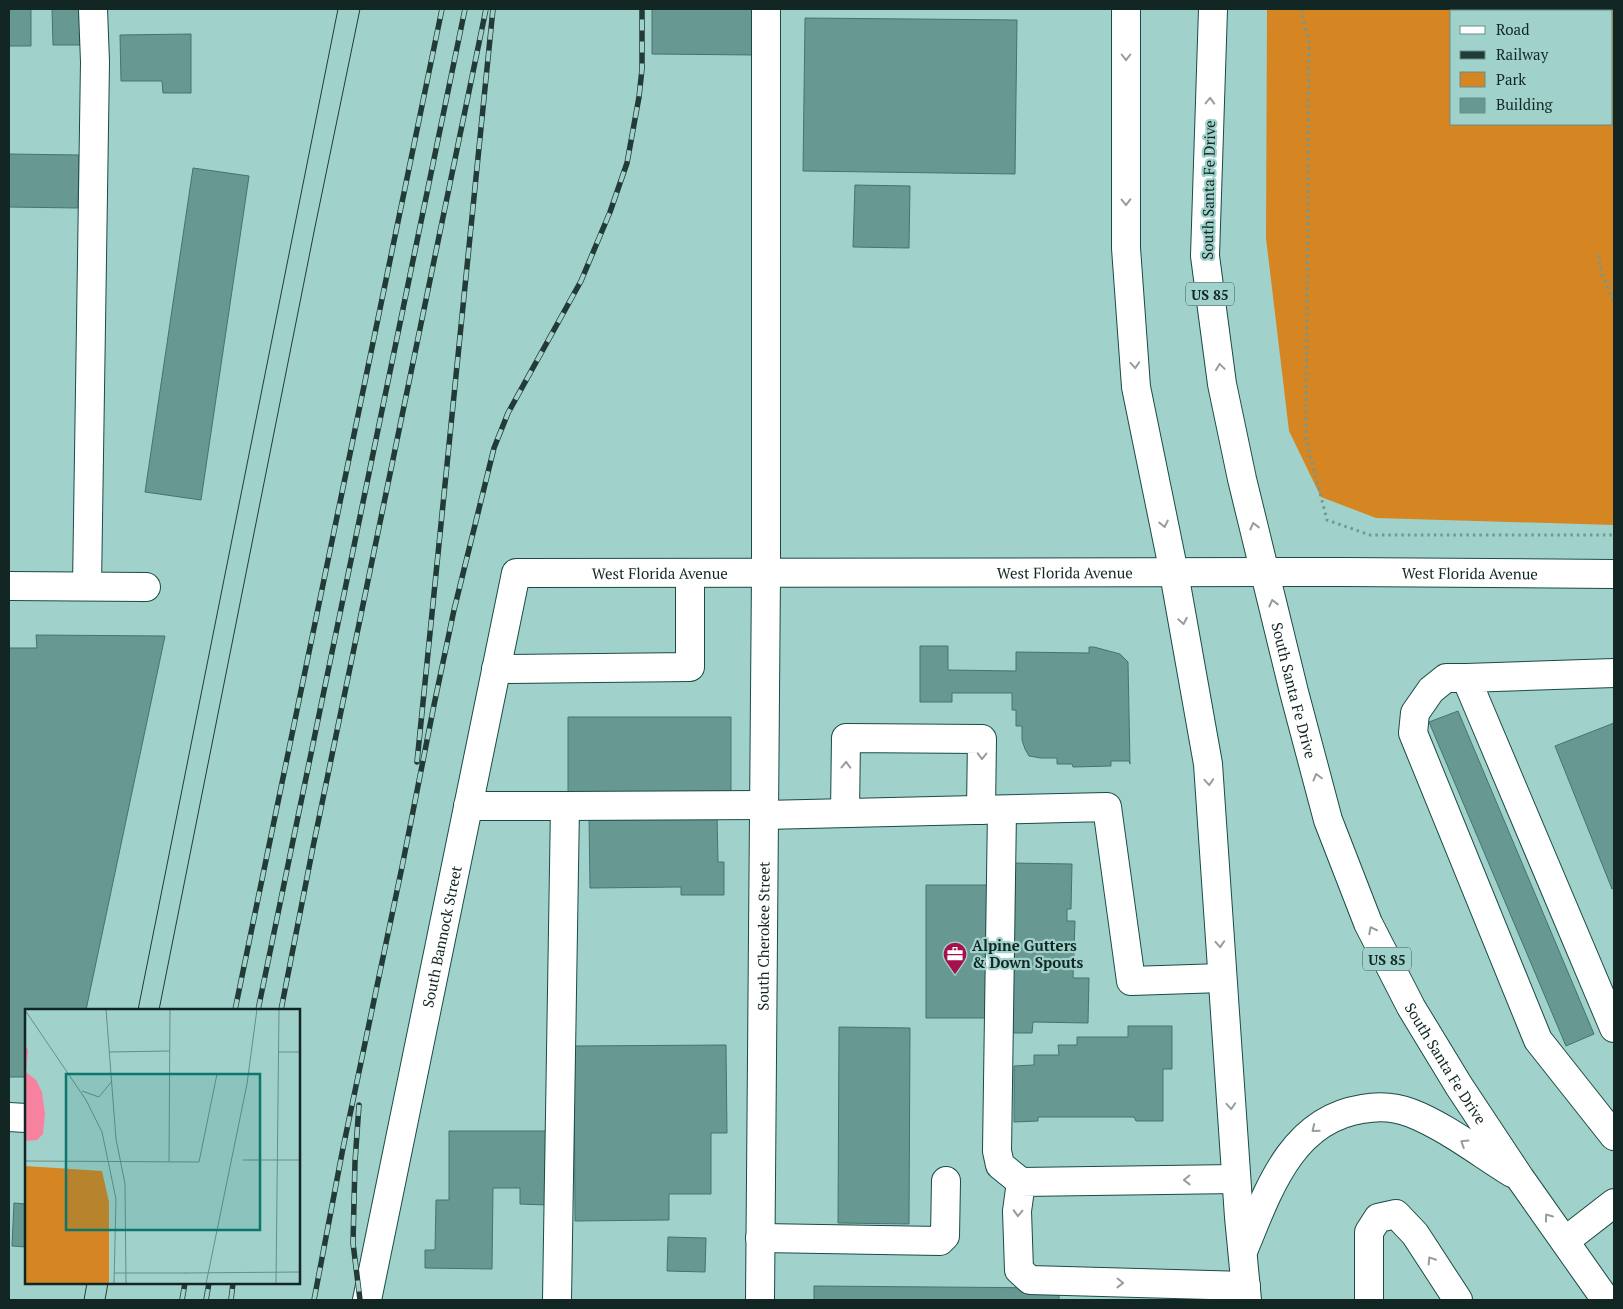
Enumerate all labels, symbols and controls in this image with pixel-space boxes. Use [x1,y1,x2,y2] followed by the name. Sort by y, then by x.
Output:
[1450,10,1613,125] legend
[1496,19,1529,39] text: Road
[1496,44,1549,64] text: Railway
[1121,54,1131,62] one-way arrow
[1496,69,1526,89] text: Park
[1496,94,1554,114] text: Building
[1205,97,1215,104] one-way arrow
[1197,120,1219,260] street label: South Santa Fe Drive
[1121,199,1131,207] one-way arrow
[1186,282,1234,306] road number: US 85
[1129,361,1140,369] one-way arrow
[1215,363,1225,372] one-way arrow
[1159,520,1169,529] one-way arrow
[1249,522,1260,531] one-way arrow
[997,562,1133,582] street label: West Florida Avenue
[1402,562,1538,583] street label: West Florida Avenue
[592,563,728,583] street label: West Florida Avenue
[1268,598,1279,607] one-way arrow
[1177,617,1187,626] one-way arrow
[1267,620,1321,760] street label: South Santa Fe Drive
[977,753,987,761] one-way arrow
[841,760,851,768] one-way arrow
[1312,773,1323,782] one-way arrow
[1203,778,1214,786] one-way arrow
[752,861,774,1011] street label: South Cherokee Street
[417,863,466,1009] street label: South Bannock Street
[1368,926,1378,935] one-way arrow
[972,935,1083,972] place label: Alpine Gutters & Down Spouts
[1214,940,1225,948] one-way arrow
[942,941,968,975] office icon: Alpine Gutters & Down Spouts
[1363,948,1411,971] road number: US 85
[1401,999,1491,1128] street label: South Santa Fe Drive
[25,1009,300,1284] inset map
[1225,1102,1236,1110] one-way arrow
[1312,1123,1321,1131] one-way arrow
[1460,1139,1469,1149] one-way arrow
[1183,1174,1191,1185] one-way arrow
[1012,1209,1023,1217] one-way arrow
[1545,1213,1554,1223] one-way arrow
[1428,1256,1438,1265] one-way arrow
[1116,1278,1124,1288] one-way arrow

